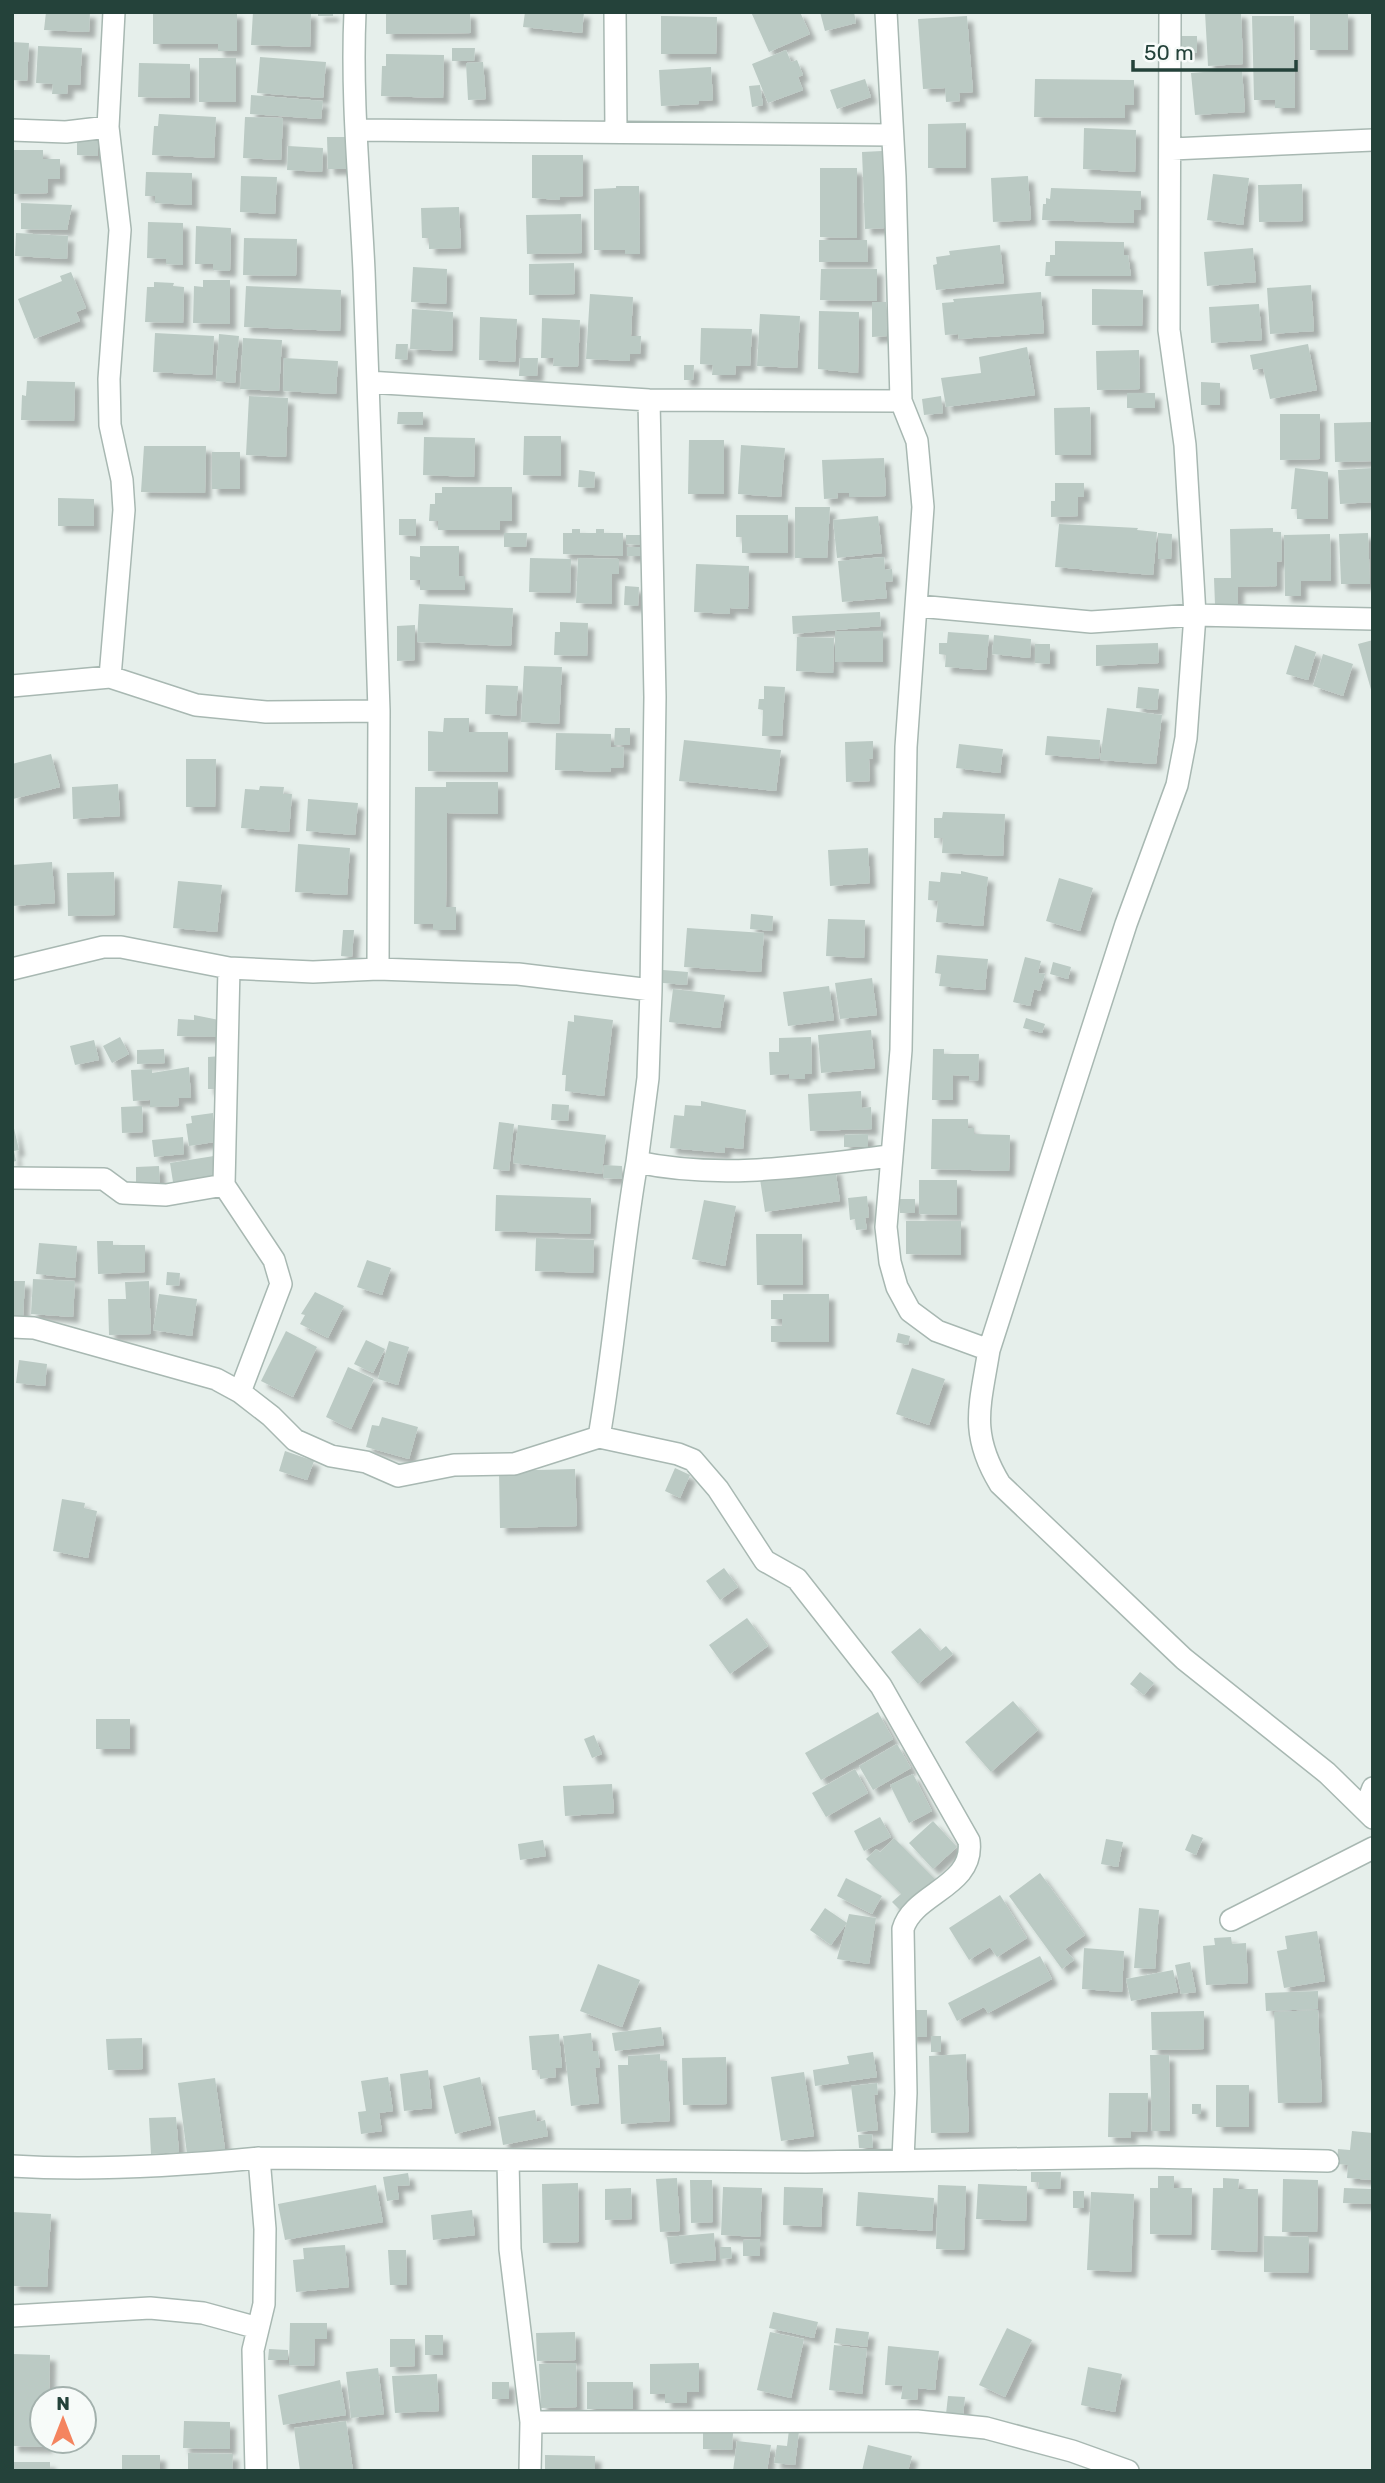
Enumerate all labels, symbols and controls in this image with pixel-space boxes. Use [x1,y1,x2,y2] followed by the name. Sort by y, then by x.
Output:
[1133,28,1296,72] scale bar
[1144,40,1194,65] text: 50 m
[28,2385,98,2455] north arrow
[56,2392,70,2415] text: N

